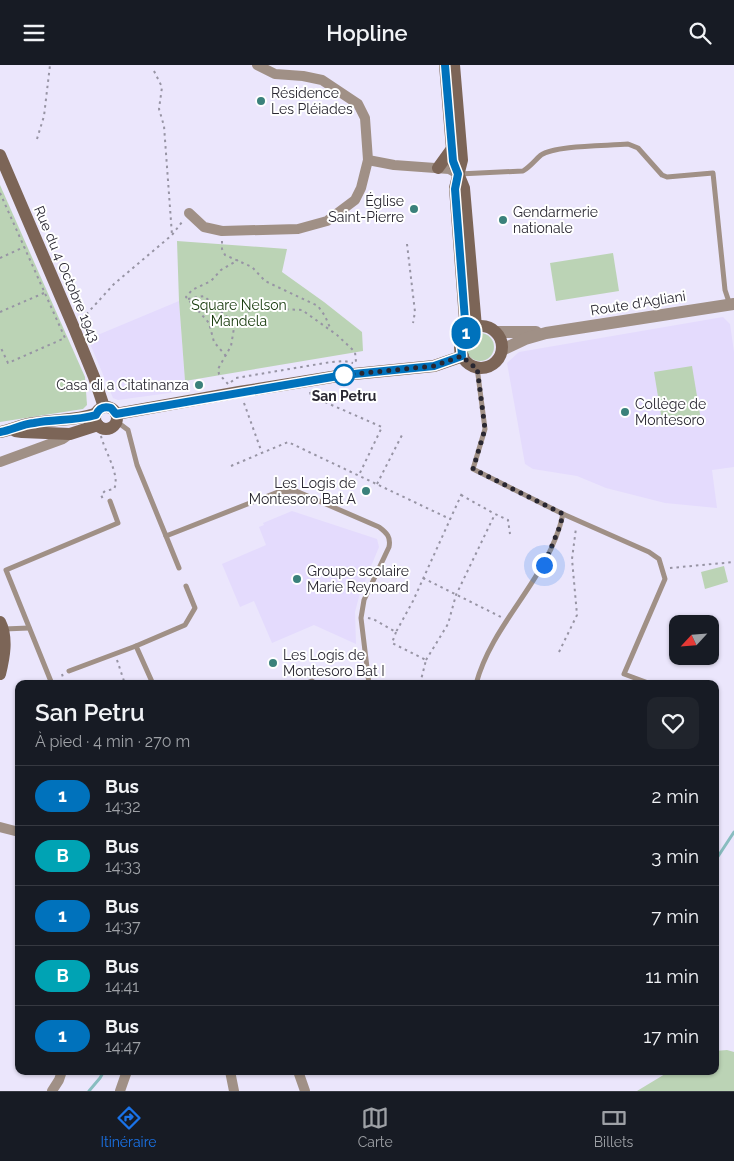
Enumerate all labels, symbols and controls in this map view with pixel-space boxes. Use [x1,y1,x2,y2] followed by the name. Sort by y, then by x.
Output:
[20,19,48,47] icon: menu
[686,19,714,47] icon: search
[326,20,408,46] text: Hopline
[271,85,353,117] place label: Résidence Les Pléiades
[255,95,267,107] marker: Résidence Les Pléiades
[328,192,404,225] place label: Église Saint-Pierre
[31,203,103,345] street label: Rue du 4 Octobre 1943
[408,203,420,215] marker: Église Saint-Pierre
[513,204,598,236] place label: Gendarmerie nationale
[497,214,509,226] marker: Gendarmerie nationale
[589,288,687,318] street label: Route d'Agliani
[191,297,287,329] park label: Square Nelson Mandela
[450,317,482,349] line badge: 1
[462,322,470,343] text: 1
[333,364,355,386] marker: San Petru
[56,377,189,393] place label: Casa di a Citatinanza
[193,379,205,391] marker: Casa di a Citatinanza
[312,388,377,404] place label: San Petru
[635,396,706,428] place label: Collège de Montesoro
[619,406,631,418] marker: Collège de Montesoro
[249,475,357,507] place label: Les Logis de Montesoro Bat A
[360,485,372,497] marker: Les Logis de Montesoro Bat A
[532,553,557,578] your location
[307,563,409,595] place label: Groupe scolaire Marie Reynoard
[291,573,303,585] marker: Groupe scolaire Marie Reynoard
[669,615,719,665] north arrow
[669,615,719,665] map controls
[283,647,385,679] place label: Les Logis de Montesoro Bat I
[267,657,279,669] marker: Les Logis de Montesoro Bat I
[647,697,699,749] button: heart
[35,698,145,727] text: San Petru
[35,732,190,751] text: À pied · 4 min · 270 m
[105,775,139,797] text: Bus
[58,785,67,806] text: 1
[652,785,699,807] text: 2 min
[105,797,140,816] text: 14:32
[105,835,139,857] text: Bus
[56,845,69,866] text: B
[651,845,699,867] text: 3 min
[105,857,141,876] text: 14:33
[105,895,139,917] text: Bus
[58,905,67,926] text: 1
[651,905,699,927] text: 7 min
[105,917,141,936] text: 14:37
[105,955,139,977] text: Bus
[56,965,69,986] text: B
[645,965,699,987] text: 11 min
[105,977,139,996] text: 14:41
[105,1015,139,1037] text: Bus
[58,1025,67,1046] text: 1
[643,1025,699,1047] text: 17 min
[105,1037,141,1056] text: 14:47
[101,1104,157,1150] tab: Itinéraire
[358,1104,393,1150] tab: Carte
[594,1104,633,1150] tab: Billets

